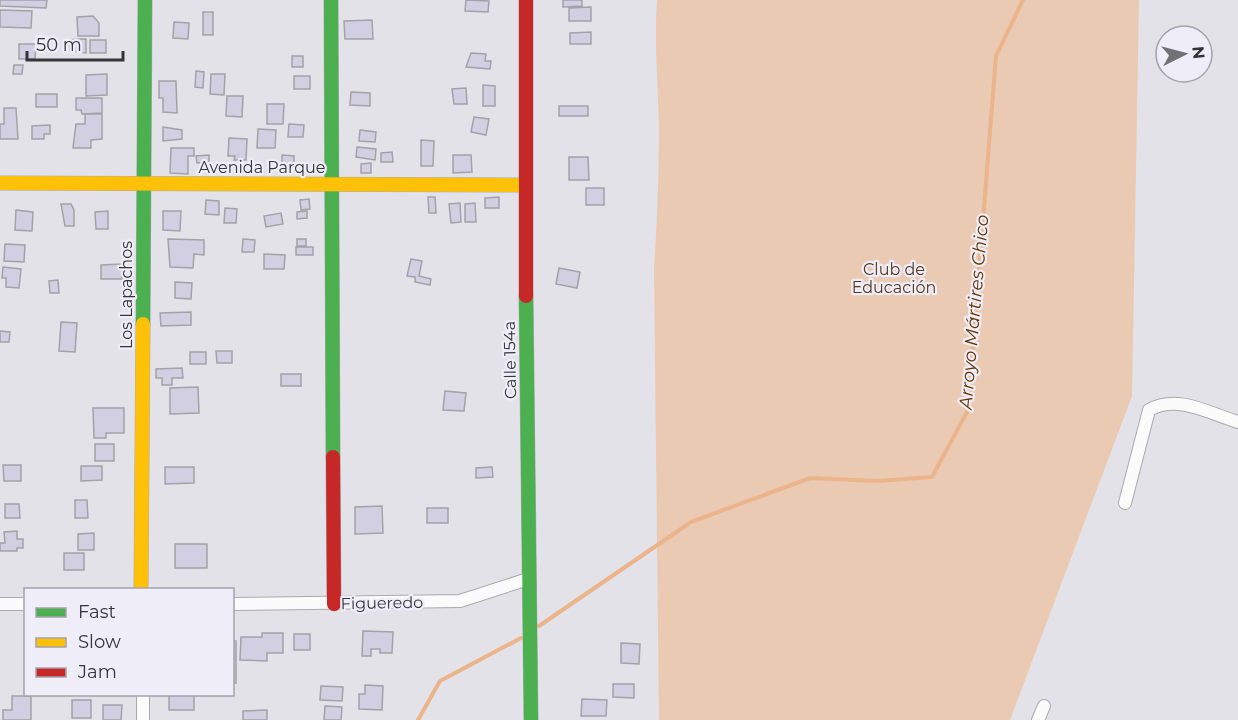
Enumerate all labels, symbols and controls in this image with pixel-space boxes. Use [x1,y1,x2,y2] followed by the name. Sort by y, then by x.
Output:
[27,24,123,62] scale bar
[1154,24,1214,84] north arrow
[36,34,82,56] text: 50 m
[1188,45,1209,60] text: N
[199,158,325,177] street label: Avenida Parque
[954,214,993,411] water label: Arroyo Mártires Chico
[117,241,136,349] street label: Los Lapachos
[852,260,936,297] park label: Club de Educación
[500,321,520,399] street label: Calle 154a
[24,588,234,696] legend
[341,593,423,613] street label: Figueredo
[78,601,116,623] text: Fast
[78,631,121,653] text: Slow
[77,661,117,683] text: Jam

